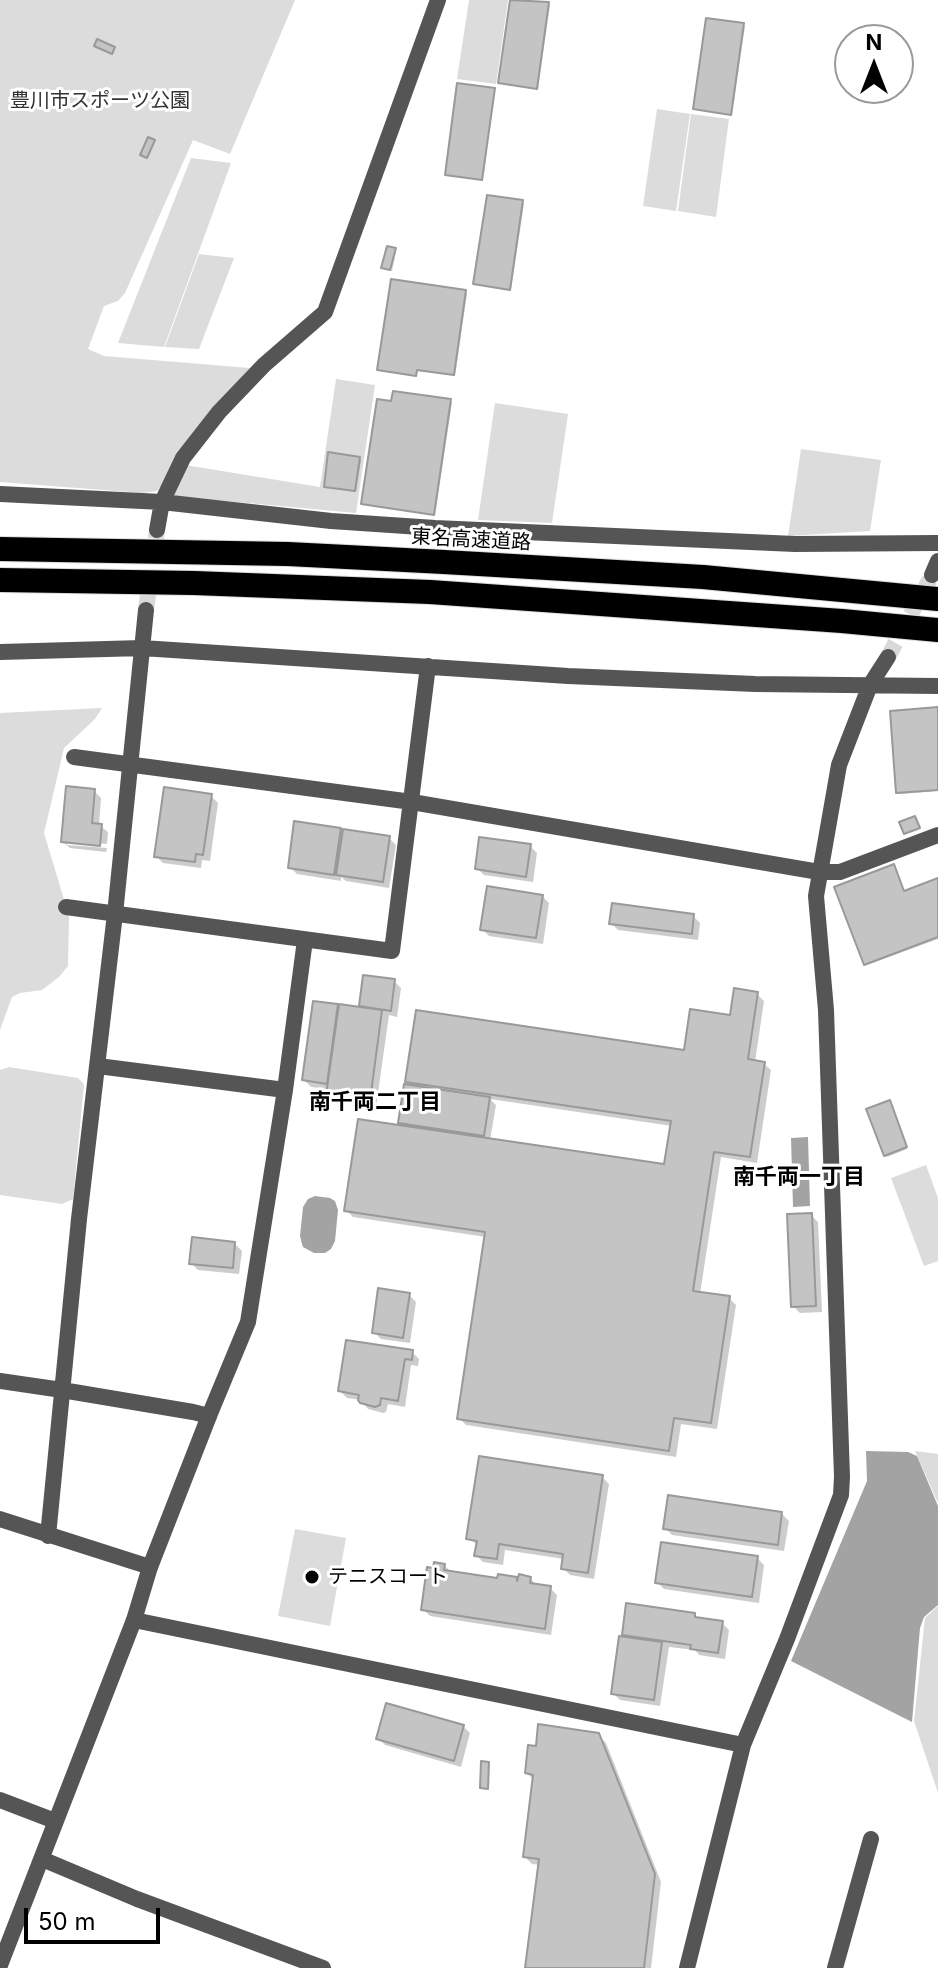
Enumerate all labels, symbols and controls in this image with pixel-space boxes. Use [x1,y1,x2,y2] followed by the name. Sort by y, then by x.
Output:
[834,24,914,104] north arrow
[866,29,882,55] text: N
[10,89,190,113] park label: 豊川市スポーツ公園
[410,525,532,555] street label: 東名高速道路
[309,1089,441,1115] district label: 南千両二丁目
[733,1164,865,1190] district label: 南千両一丁目
[328,1565,448,1589] place label: テニスコート
[303,1568,321,1586] marker: テニスコート
[28,1892,164,1942] scale bar
[38,1907,96,1936] text: 50 m

